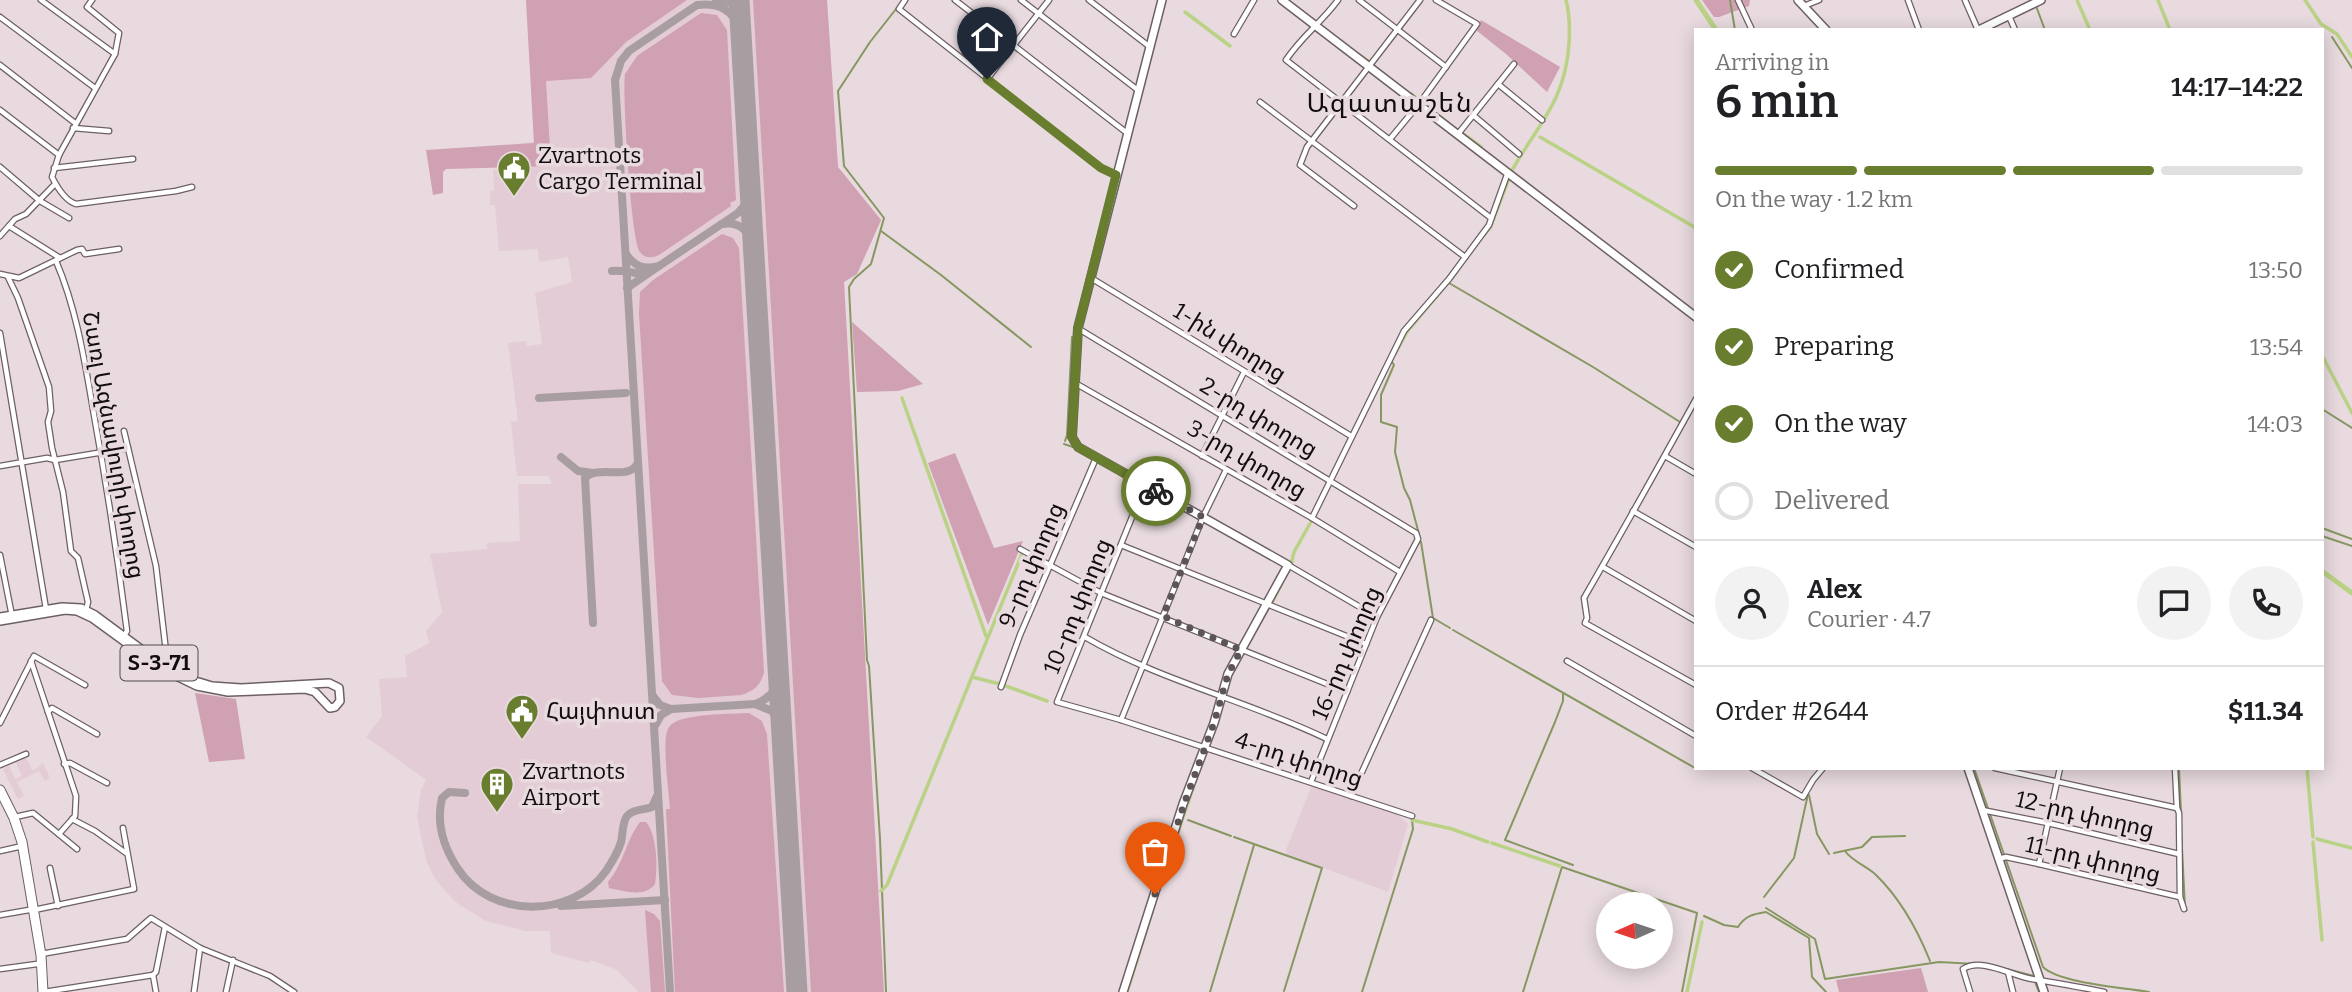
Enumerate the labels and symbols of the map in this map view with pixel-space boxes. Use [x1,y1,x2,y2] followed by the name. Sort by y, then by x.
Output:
[957,7,1017,79] pin
[1306,88,1474,119] district label: Ազատաշեն
[538,141,703,195] place label: Zvartnots Cargo Terminal
[495,149,533,198] public building icon: Zvartnots Cargo Terminal
[1168,296,1292,388] street label: 1-ին փողոց
[77,309,151,581] street label: Շառլ Ազնավուրի փողոց
[1195,371,1323,463] street label: 2-րդ փողոց
[1183,414,1311,504] street label: 3-րդ փողոց
[1121,456,1191,526] courier
[992,498,1070,632] street label: 9-րդ փողոց
[1037,534,1117,678] street label: 10-րդ փողոց
[1305,582,1387,724] street label: 16-րդ փողոց
[120,646,198,680] road number: Տ-3-71
[503,692,541,741] public building icon: Հայփոստ
[546,697,656,725] place label: Հայփոստ
[1231,725,1367,793] street label: 4-րդ փողոց
[522,757,625,811] place label: Zvartnots Airport
[478,765,516,814] building icon: Zvartnots Airport
[2013,784,2157,844] street label: 12-րդ փողոց
[1125,822,1185,894] pin
[2023,830,2163,888] street label: 11-րդ փողոց
[1596,892,1673,970] north arrow

